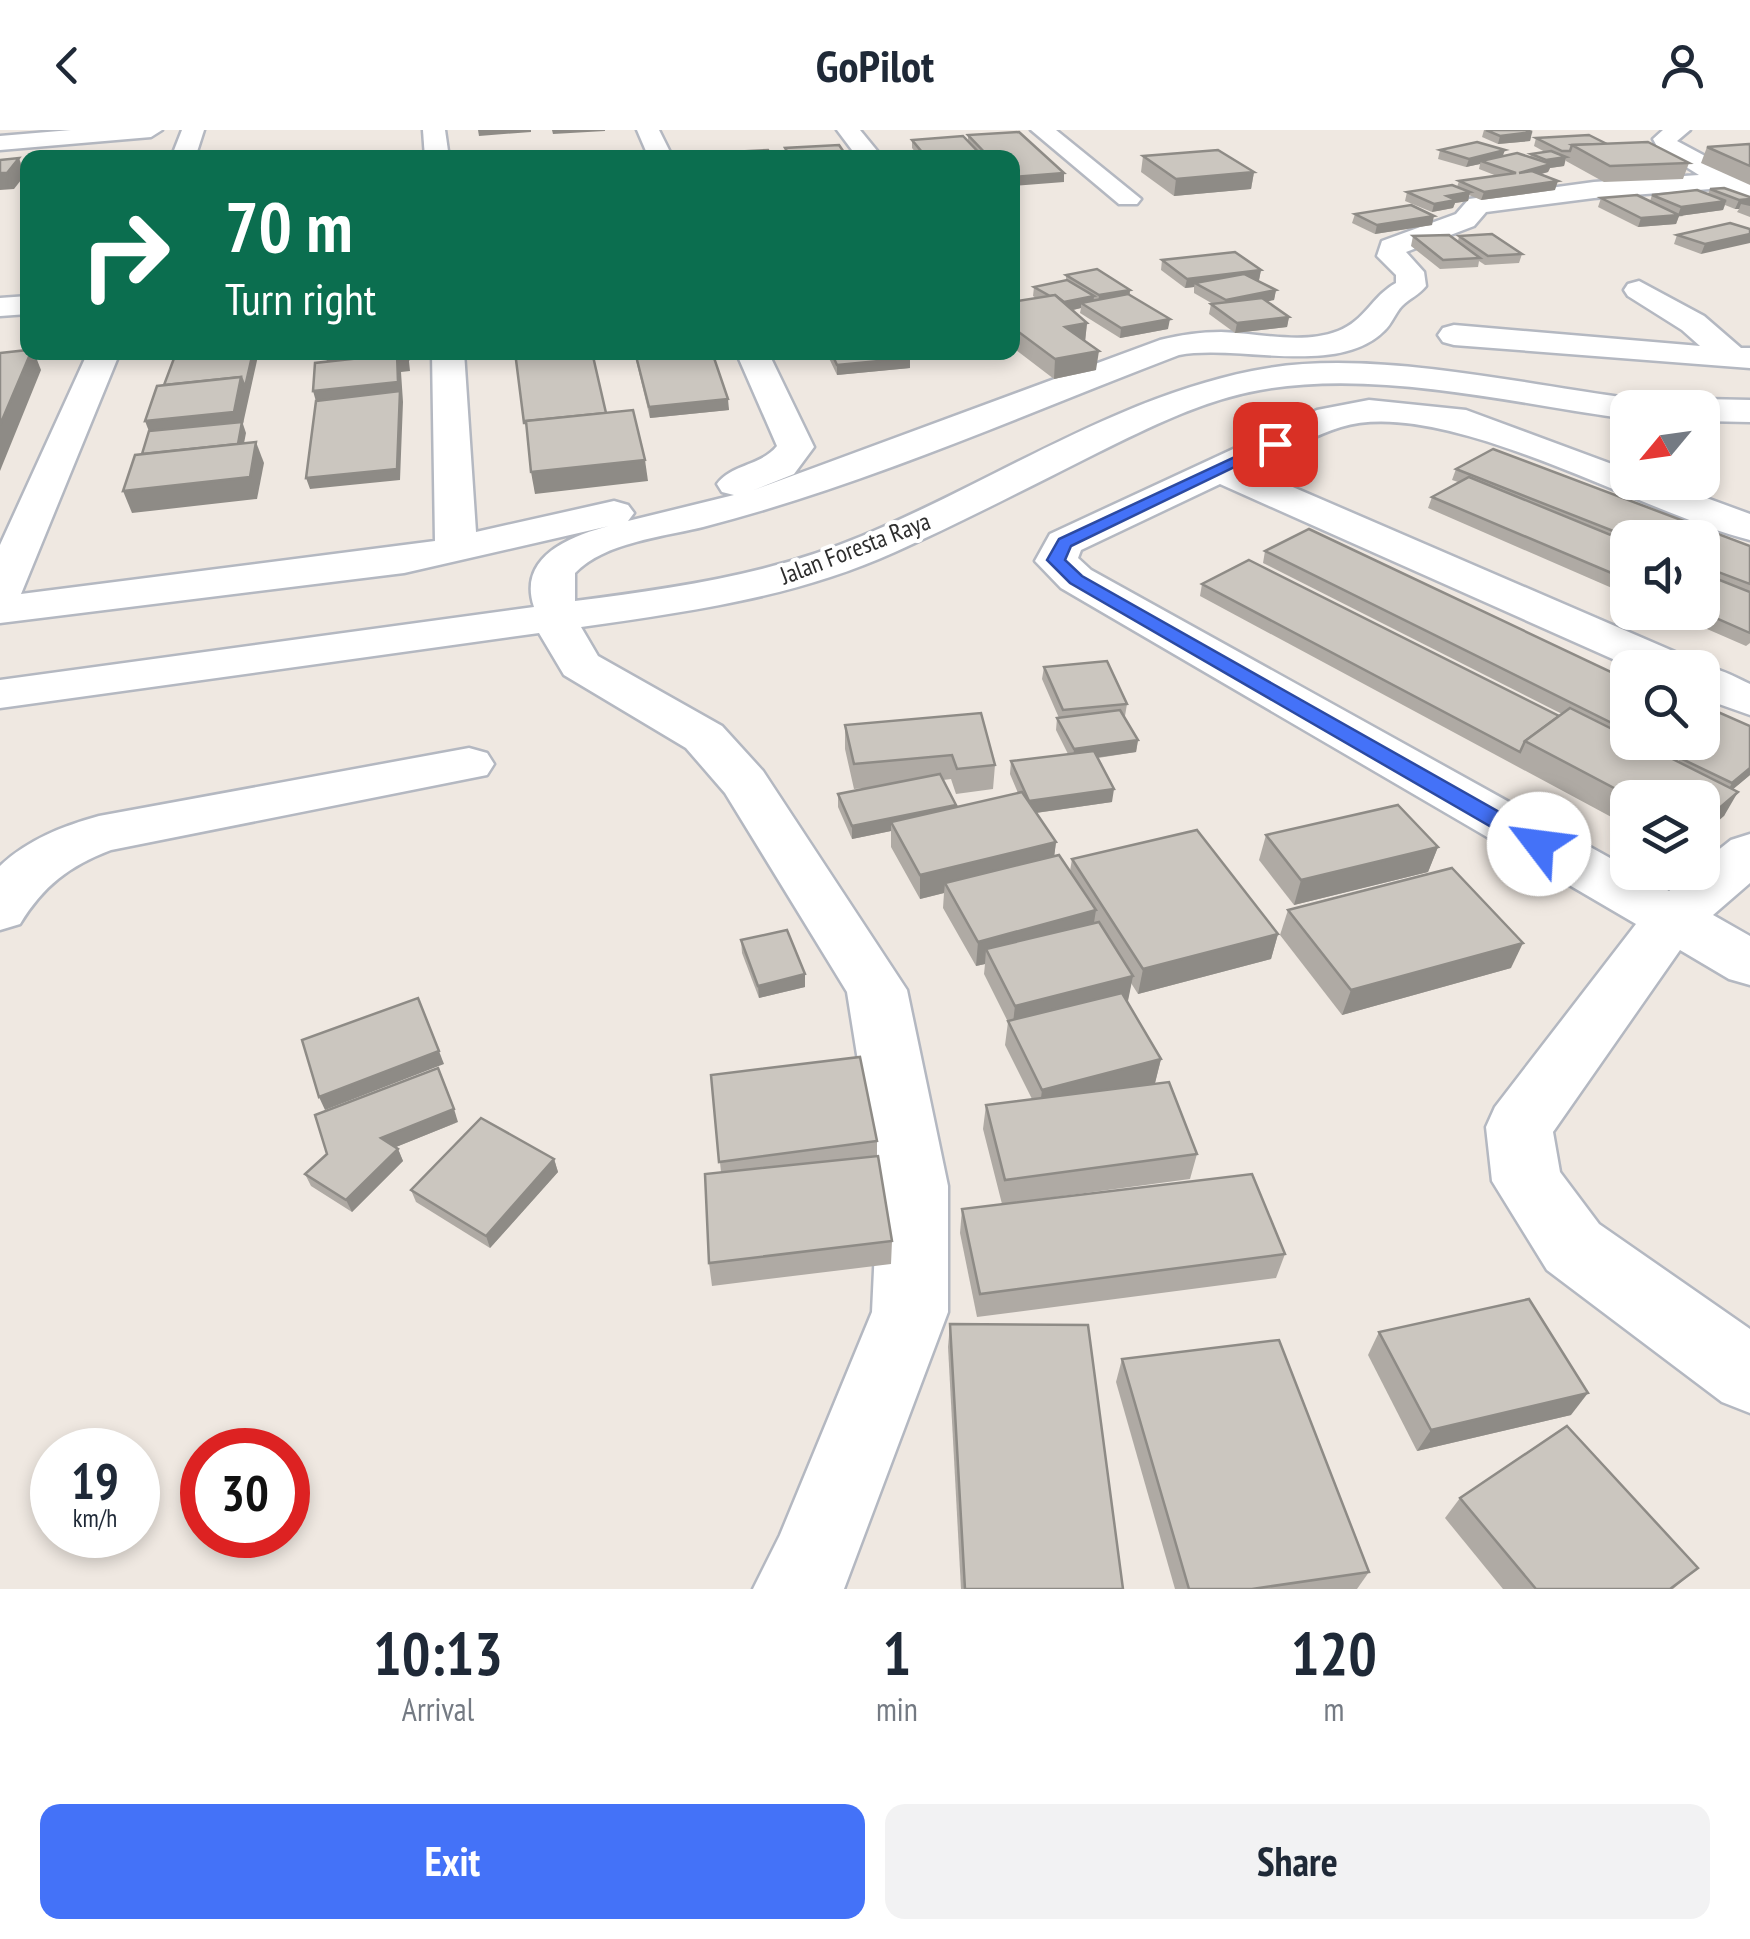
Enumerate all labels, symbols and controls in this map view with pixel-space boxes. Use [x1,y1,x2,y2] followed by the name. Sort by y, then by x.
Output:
[816,36,934,94] text: GoPilot
[40,38,95,93] icon: back
[1655,38,1710,93] icon: person
[225,181,353,271] text: 70 m
[60,190,190,320] icon: right
[225,269,376,327] text: Turn right
[1610,390,1720,500] north arrow
[1610,390,1720,890] map controls
[1233,402,1318,487] pin
[1248,417,1303,472] icon: arrive
[774,505,935,592] street label: Jalan Foresta Raya
[1610,520,1720,630] button: sound
[1610,650,1720,760] button: search
[1610,780,1720,890] button: layers
[1487,792,1591,896] position arrow
[180,1428,310,1558] speed limit sign: 30
[71,1448,119,1513] text: 19
[73,1502,117,1534] text: km/h
[373,1614,503,1692] text: 10:13
[883,1614,911,1692] text: 1
[1291,1614,1377,1692] text: 120
[402,1688,474,1730] text: Arrival
[876,1688,918,1730] text: min
[1323,1688,1344,1730] text: m
[40,1804,865,1919] button: Exit
[885,1804,1710,1919] button: Share

